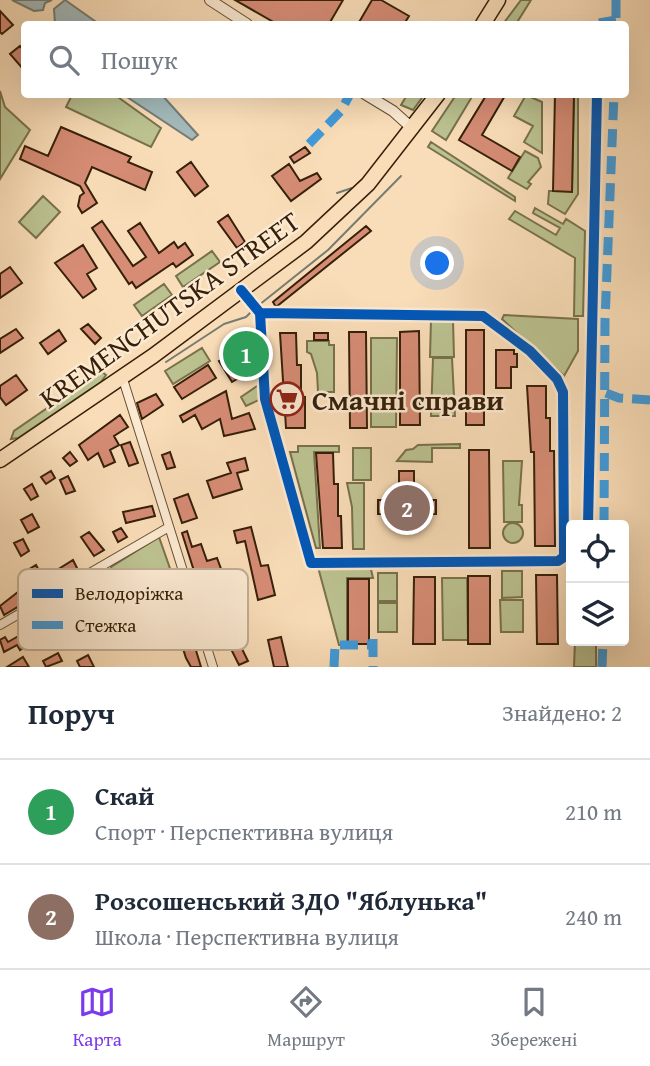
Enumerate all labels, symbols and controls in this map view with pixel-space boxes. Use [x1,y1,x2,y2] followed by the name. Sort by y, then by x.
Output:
[21,21,629,98] search box
[101,40,178,79] text: Пошук
[45,41,83,79] icon: search
[30,200,308,418] street label: KREMENCHUTSKA STREET
[420,246,454,280] your location
[223,328,269,380] pin: 1
[312,379,504,420] place label: Смачні справи
[268,380,306,418] supermarket icon: Смачні справи
[384,482,430,534] pin: 2
[566,520,629,646] map controls
[566,520,629,583] button: locate
[18,569,248,650] legend
[75,579,183,607] text: Велодоріжка
[566,583,629,646] button: layers
[75,611,136,639] text: Стежка
[28,691,115,735] text: Поруч
[502,696,622,729] text: Знайдено: 2
[95,776,154,815] text: Скай
[45,795,57,828] text: 1
[565,795,622,828] text: 210 m
[95,815,393,848] text: Спорт · Перспективна вулиця
[95,881,487,920] text: Розсошенський ЗДО "Яблунька"
[45,900,57,933] text: 2
[565,900,622,933] text: 240 m
[95,920,399,953] text: Школа · Перспективна вулиця
[73,983,122,1053] tab: Карта
[267,983,345,1053] tab: Маршрут
[490,983,577,1053] tab: Збережені

